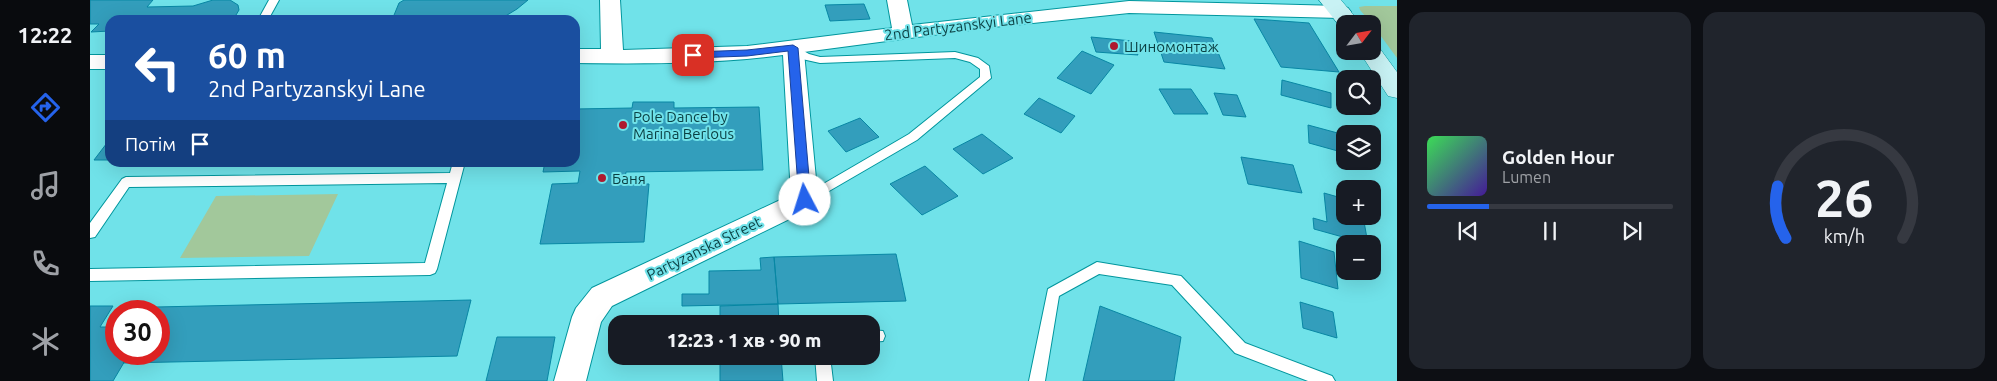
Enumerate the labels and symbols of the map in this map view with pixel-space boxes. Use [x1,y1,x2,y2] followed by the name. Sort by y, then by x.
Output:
[883,9,1033,43] street label: 2nd Partyzanskyi Lane
[1336,15,1381,60] north arrow
[672,34,714,76] pin
[1124,38,1219,55] place label: Шиномонтаж
[1108,40,1120,52] marker: Шиномонтаж
[633,108,734,142] place label: Pole Dance by Marina Berlous
[617,119,629,131] marker: Pole Dance by Marina Berlous
[612,170,646,187] place label: Баня
[596,172,608,184] marker: Баня
[778,173,830,225] position arrow
[644,213,764,283] street label: Partyzanska Street
[105,300,170,365] speed limit sign: 30

